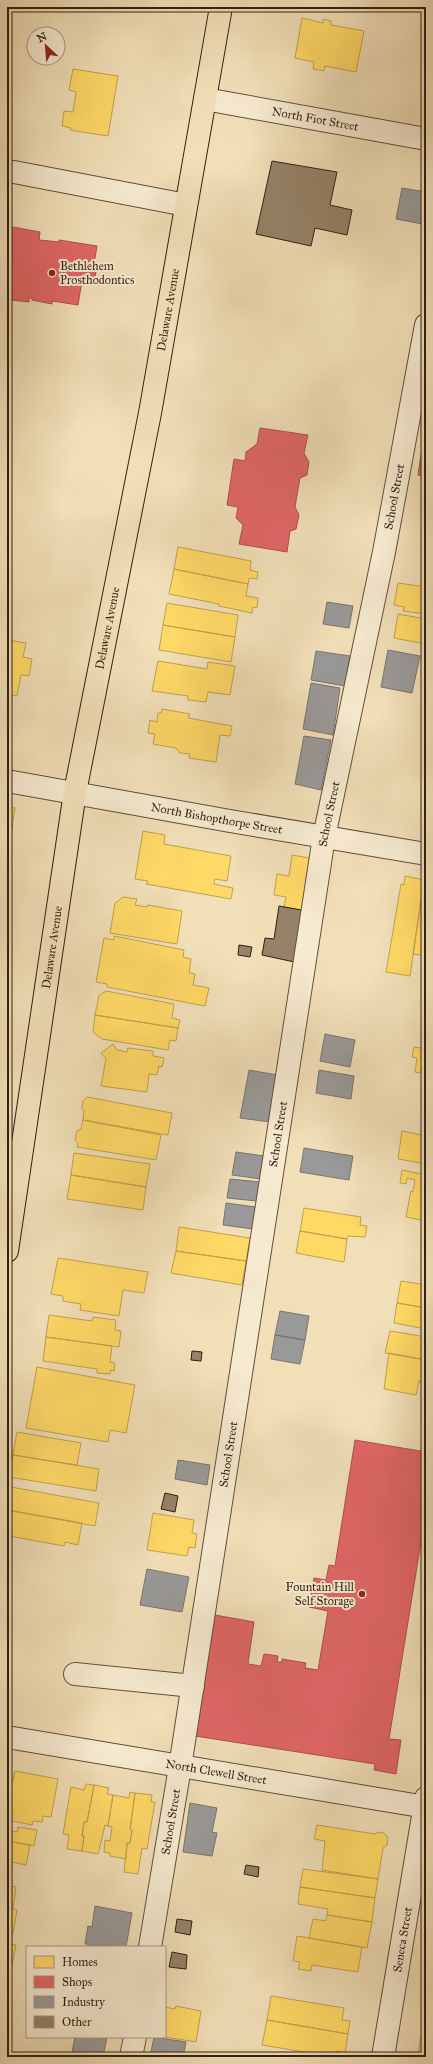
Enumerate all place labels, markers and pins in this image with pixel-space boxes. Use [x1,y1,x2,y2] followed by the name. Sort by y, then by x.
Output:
[60,259,134,287] place label: Bethlehem Prosthodontics
[47,268,57,278] marker: Bethlehem Prosthodontics
[286,1580,355,1609] place label: Fountain Hill Self Storage
[357,1589,367,1599] marker: Fountain Hill Self Storage

